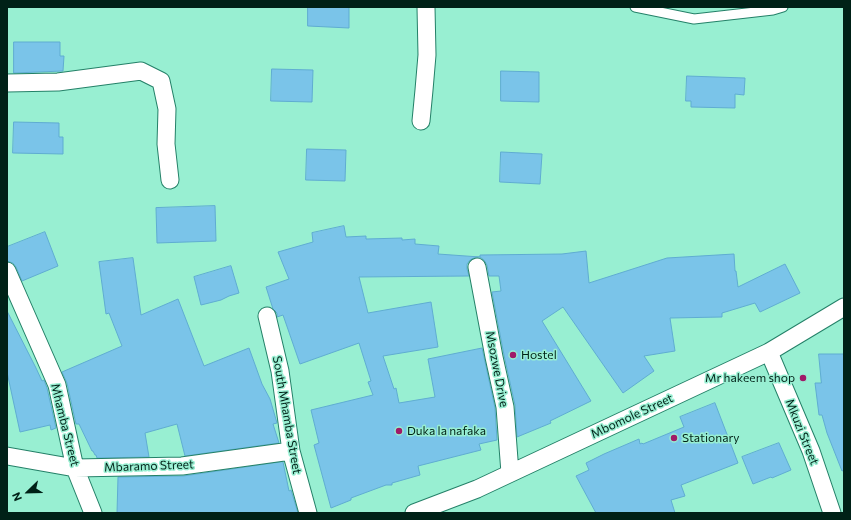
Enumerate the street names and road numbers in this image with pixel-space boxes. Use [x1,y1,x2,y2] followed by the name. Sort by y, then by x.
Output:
[483,330,511,408] street label: Msozwe Drive
[270,355,304,475] street label: South Mhamba Street
[48,382,82,468] street label: Mhamba Street
[589,391,675,441] street label: Mbomole Street
[782,397,822,467] street label: Mkuzi Street
[104,457,194,475] street label: Mbaramo Street

